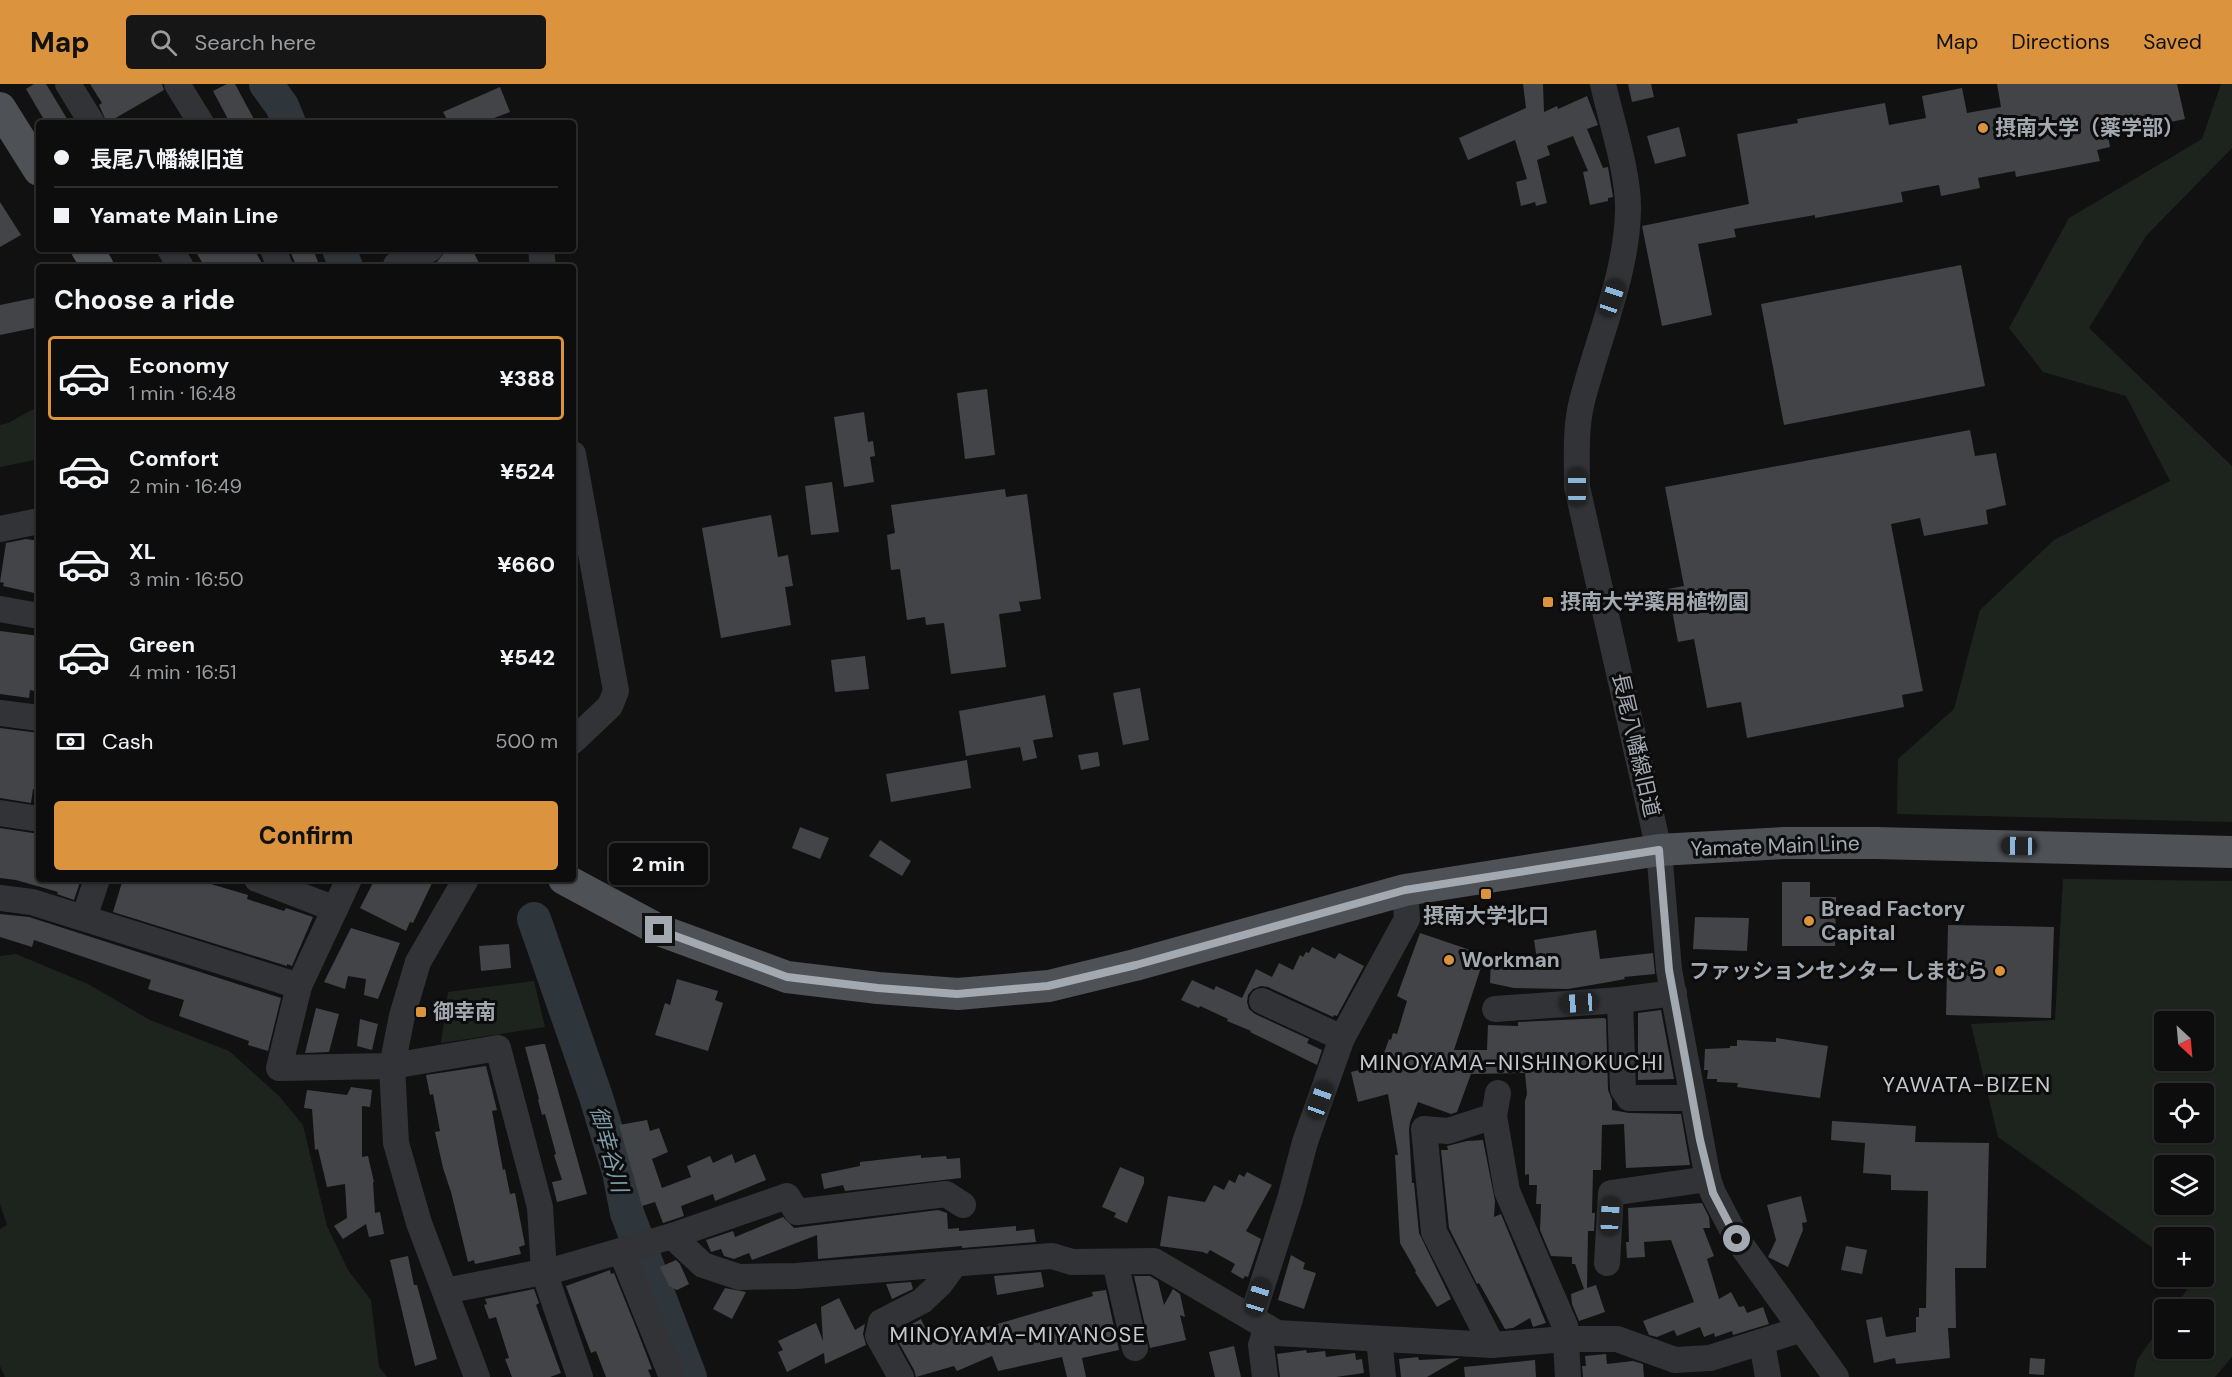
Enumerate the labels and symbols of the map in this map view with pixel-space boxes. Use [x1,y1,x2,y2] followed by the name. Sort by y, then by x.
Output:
[1995,114,2184,142] place label: 摂南大学（薬学部）
[1976,121,1990,135] marker: 摂南大学（薬学部）
[1598,278,1626,318] car
[1568,469,1586,505] car
[1560,588,1749,616] place label: 摂南大学薬用植物園
[1541,595,1555,609] marker: 摂南大学薬用植物園
[1606,670,1666,820] street label: 長尾八幡線旧道
[1690,829,1860,863] street label: Yamate Main Line
[2001,837,2037,855] car
[610,843,708,885] callout: 2 min
[1479,887,1493,901] marker: 摂南大学北口
[1821,895,1965,947] place label: Bread Factory Capital
[1423,902,1549,930] place label: 摂南大学北口
[1802,914,1816,928] marker: Bread Factory Capital
[645,916,672,943] route end
[1461,946,1560,974] place label: Workman
[1442,953,1456,967] marker: Workman
[1689,957,1988,985] place label: ファッションセンター しまむら
[1993,964,2007,978] marker: ファッションセンター しまむら
[1560,993,1598,1013] car
[433,998,496,1026] place label: 御幸南
[414,1005,428,1019] marker: 御幸南
[2154,1011,2214,1071] north arrow
[1359,1048,1665,1077] district label: MINOYAMA-NISHINOKUCHI
[1882,1070,2052,1099] district label: YAWATA-BIZEN
[1305,1080,1335,1120] car
[584,1103,635,1197] water label: 御幸谷川
[1600,1198,1620,1234] car
[1723,1225,1750,1252] route start
[1244,1277,1272,1317] car
[889,1320,1147,1349] district label: MINOYAMA-MIYANOSE

